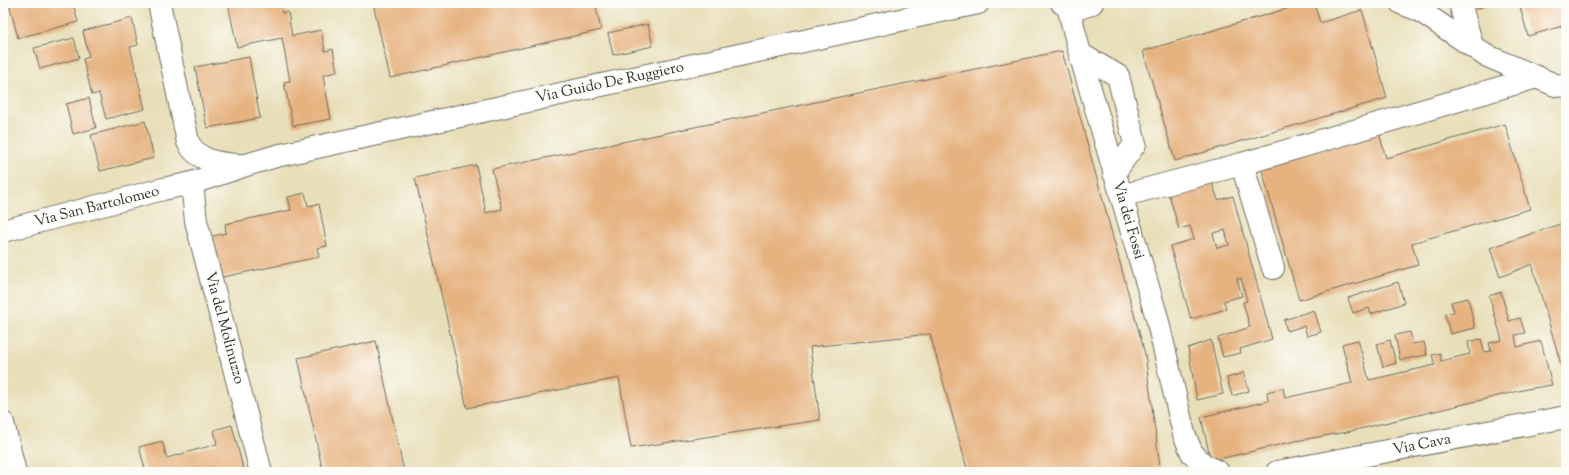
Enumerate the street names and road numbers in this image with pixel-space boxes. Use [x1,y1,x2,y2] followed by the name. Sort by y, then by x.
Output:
[534,57,686,109] street label: Via Guido De Ruggiero
[1107,178,1149,262] street label: Via dei Fossi
[32,181,162,233] street label: Via San Bartolomeo
[199,270,249,386] street label: Via del Molinuzzo
[1391,429,1453,461] street label: Via Cava

